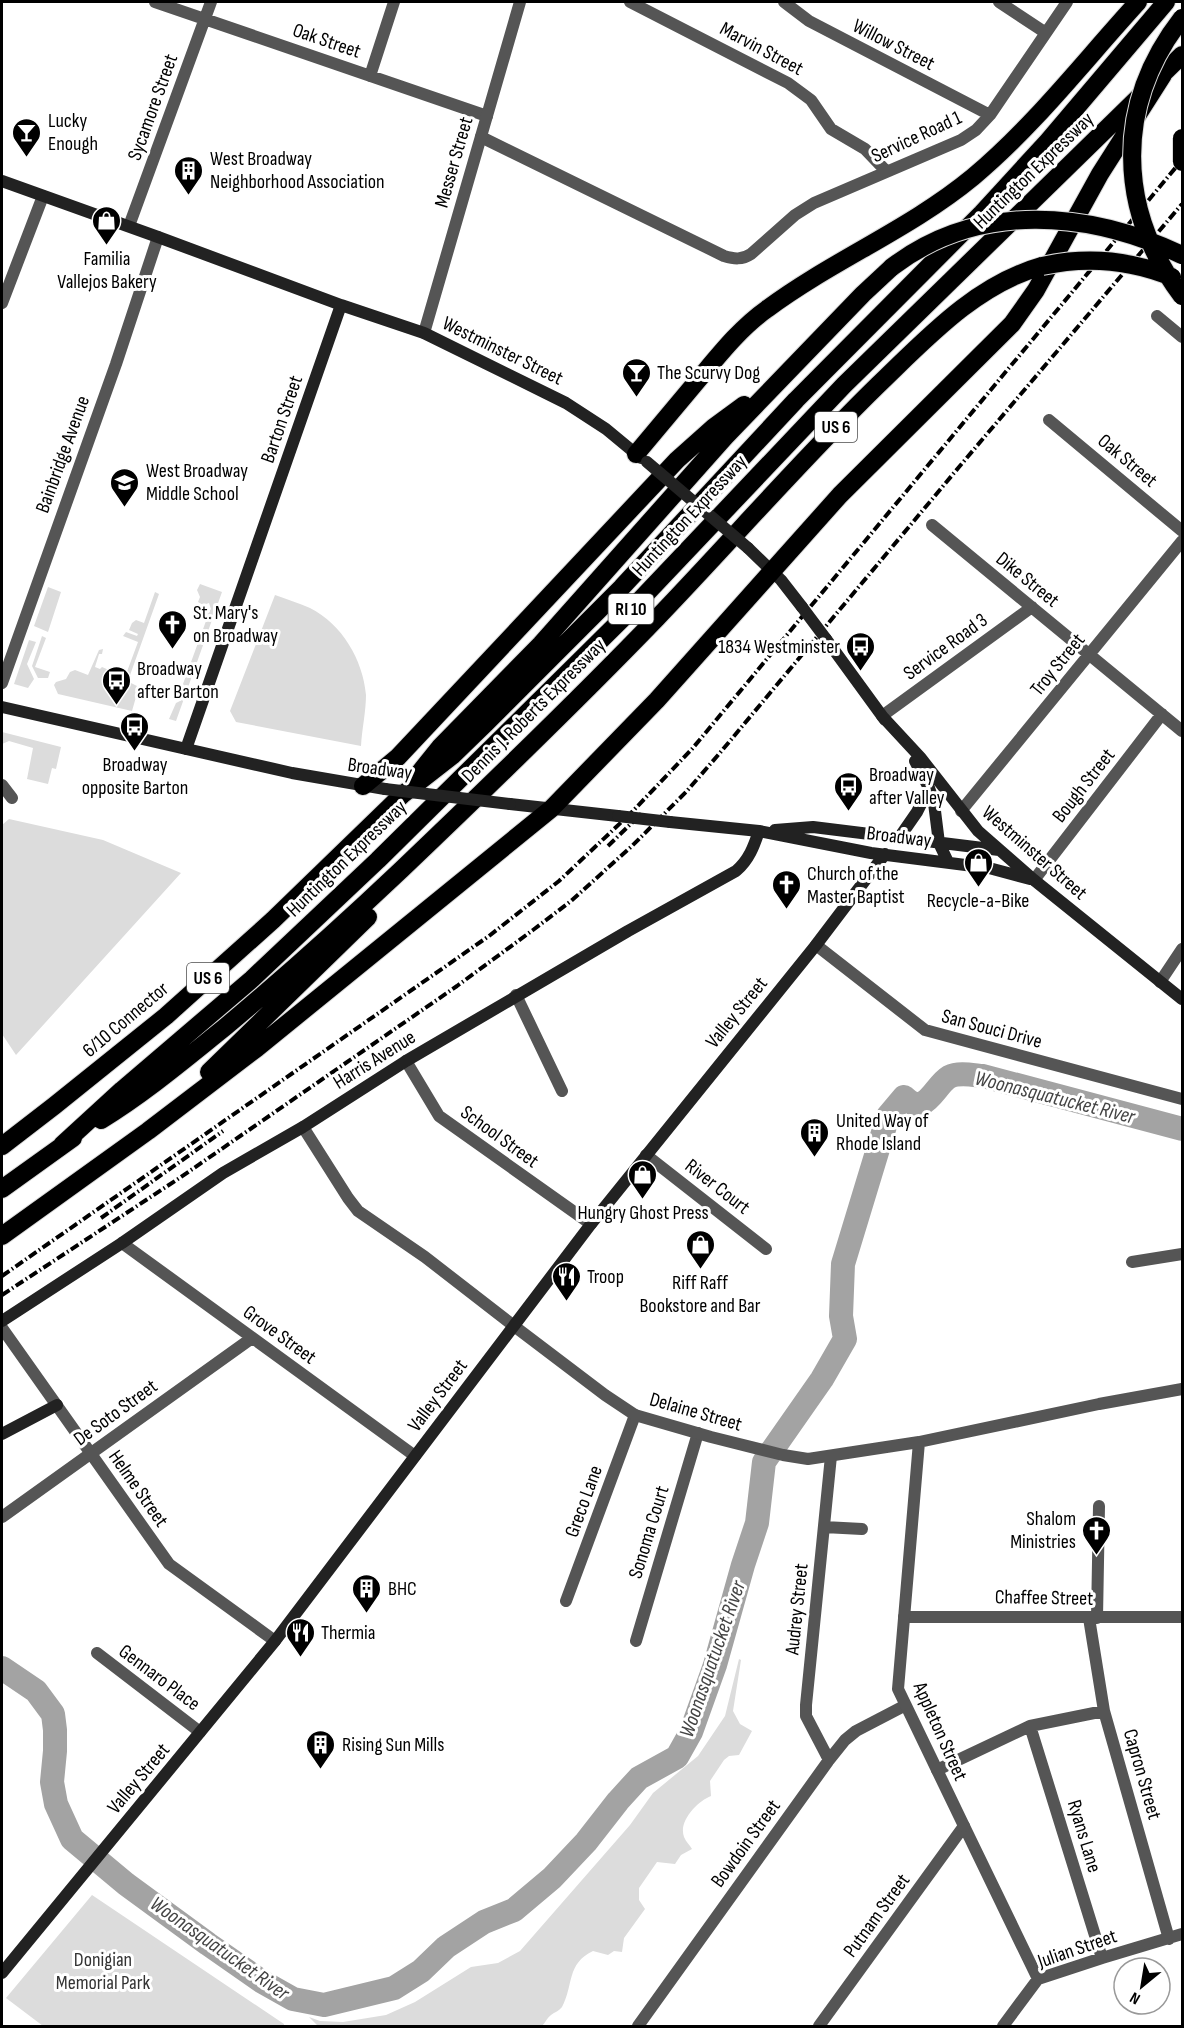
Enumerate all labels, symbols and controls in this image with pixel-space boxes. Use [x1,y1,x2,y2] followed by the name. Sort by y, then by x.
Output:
[848,14,939,76] street label: Willow Street
[716,17,807,81] street label: Marvin Street
[289,18,364,64] street label: Oak Street
[123,51,183,164] street label: Sycamore Street
[868,106,965,168] street label: Service Road 1
[969,107,1099,234] street label: Huntington Expressway
[48,109,98,156] place label: Lucky Enough
[430,114,478,210] street label: Messer Street
[11,116,43,158] bar icon: Lucky Enough
[210,147,385,194] place label: West Broadway Neighborhood Association
[173,154,205,196] building icon: West Broadway Neighborhood Association
[91,204,123,246] shop icon: Familia Vallejos Bakery
[57,247,157,294] place label: Familia Vallejos Bakery
[438,311,567,390] street label: Westminster Street
[620,356,652,398] bar icon: The Scurvy Dog
[657,361,760,385] place label: The Scurvy Dog
[256,372,308,466] street label: Barton Street
[31,392,95,516] street label: Bainbridge Avenue
[815,412,857,442] road number: US 6
[1093,429,1162,493] street label: Oak Street
[627,450,752,581] street label: Huntington Expressway
[146,459,248,506] place label: West Broadway Middle School
[109,466,141,508] school or university icon: West Broadway Middle School
[991,547,1064,612] street label: Dike Street
[608,594,654,624] road number: RI 10
[193,601,278,648] place label: St. Mary's on Broadway
[156,608,188,650] church icon: St. Mary's on Broadway
[899,608,992,685] street label: Service Road 3
[1025,629,1090,701] street label: Troy Street
[845,630,877,672] bus stop icon: 1834 Westminster
[457,634,611,788] street label: Dennis J. Roberts Expressway
[718,635,840,659] place label: 1834 Westminster
[137,657,219,704] place label: Broadway after Barton
[100,664,132,706] bus stop icon: Broadway after Barton
[119,710,151,752] bus stop icon: Broadway opposite Barton
[1047,744,1120,827] street label: Bough Street
[82,753,188,800] place label: Broadway opposite Barton
[346,753,414,785] street label: Broadway
[869,763,945,810] place label: Broadway after Valley
[832,770,864,812] bus stop icon: Broadway after Valley
[282,795,412,922] street label: Huntington Expressway
[977,801,1092,905] street label: Westminster Street
[865,821,933,853] street label: Broadway
[962,846,994,888] shop icon: Recycle-a-Bike
[807,862,905,909] place label: Church of the Master Baptist
[770,868,802,910] church icon: Church of the Master Baptist
[927,889,1029,913] place label: Recycle-a-Bike
[187,963,229,993] road number: US 6
[701,972,773,1053] street label: Valley Street
[78,977,174,1063] street label: 6/10 Connector
[939,1004,1045,1054] street label: San Souci Drive
[329,1025,420,1094] street label: Harris Avenue
[972,1066,1138,1130] water label: Woonasquatucket River
[456,1100,543,1173] street label: School Street
[836,1109,929,1156] place label: United Way of Rhode Island
[799,1116,831,1158] building icon: United Way of Rhode Island
[680,1154,755,1220] street label: River Court
[627,1158,659,1200] shop icon: Hungry Ghost Press
[577,1201,709,1225] place label: Hungry Ghost Press
[684,1228,716,1270] shop icon: Riff Raff Bookstore and Bar
[550,1260,582,1302] restaurant icon: Troop
[587,1265,624,1289] place label: Troop
[639,1271,761,1318] place label: Riff Raff Bookstore and Bar
[238,1300,321,1369] street label: Grove Street
[403,1355,473,1437] street label: Valley Street
[69,1374,162,1451] street label: De Soto Street
[647,1387,745,1437] street label: Delaine Street
[103,1446,173,1532] street label: Helme Street
[560,1462,608,1540] street label: Greco Lane
[623,1483,674,1582] street label: Sonoma Court
[1010,1507,1076,1554] place label: Shalom Ministries
[1081,1514,1113,1556] church icon: Shalom Ministries
[780,1562,814,1657] street label: Audrey Street
[351,1572,383,1614] building icon: BHC
[388,1577,417,1601] place label: BHC
[674,1577,751,1741] water label: Woonasquatucket River
[995,1585,1093,1611] street label: Chaffee Street
[284,1616,316,1658] restaurant icon: Thermia
[321,1621,376,1645] place label: Thermia
[114,1639,205,1716] street label: Gennaro Place
[907,1677,972,1784] street label: Appleton Street
[1118,1726,1166,1822] street label: Capron Street
[305,1728,337,1770] building icon: Rising Sun Mills
[342,1733,444,1757] place label: Rising Sun Mills
[102,1739,175,1819] street label: Valley Street
[706,1795,786,1892] street label: Bowdoin Street
[1062,1797,1106,1876] street label: Ryans Lane
[838,1869,915,1962] street label: Putnam Street
[145,1891,295,2006] water label: Woonasquatucket River
[1034,1924,1120,1974] street label: Julian Street
[56,1948,151,1995] park label: Donigian Memorial Park
[1112,1956,1172,2016] north arrow
[1127,1987,1144,2008] text: N

